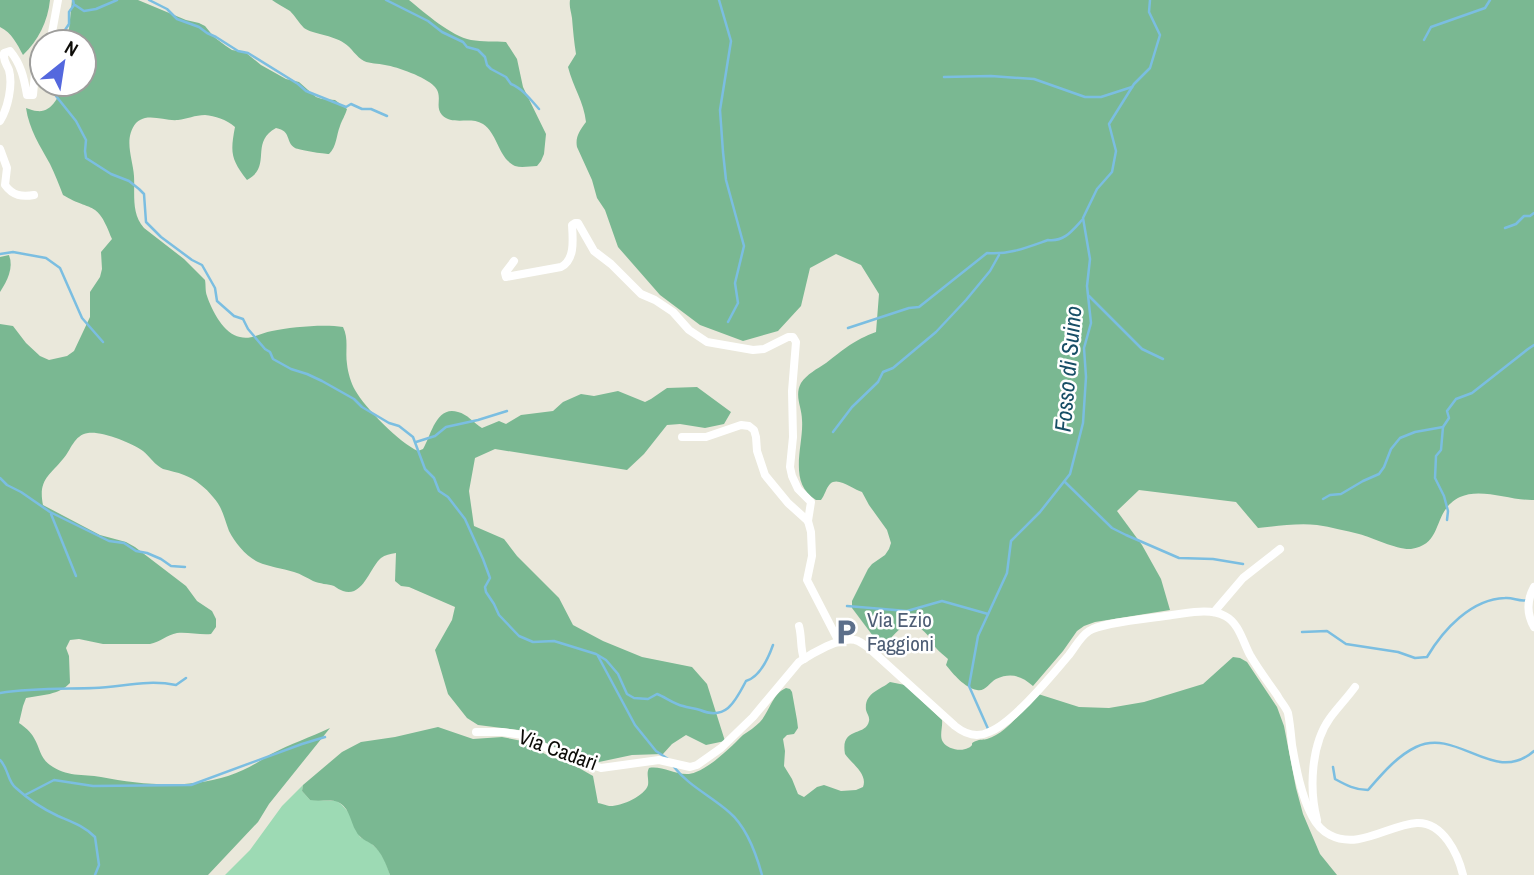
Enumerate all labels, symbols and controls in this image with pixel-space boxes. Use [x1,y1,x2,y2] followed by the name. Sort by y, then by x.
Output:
[28,28,98,98] north arrow
[60,34,83,62] text: N
[1047,305,1088,433] water label: Fosso di Suino
[867,605,934,658] place label: Via Ezio Faggioni
[831,617,861,647] parking icon: Via Ezio Faggioni
[515,722,602,777] street label: Via Cadari

